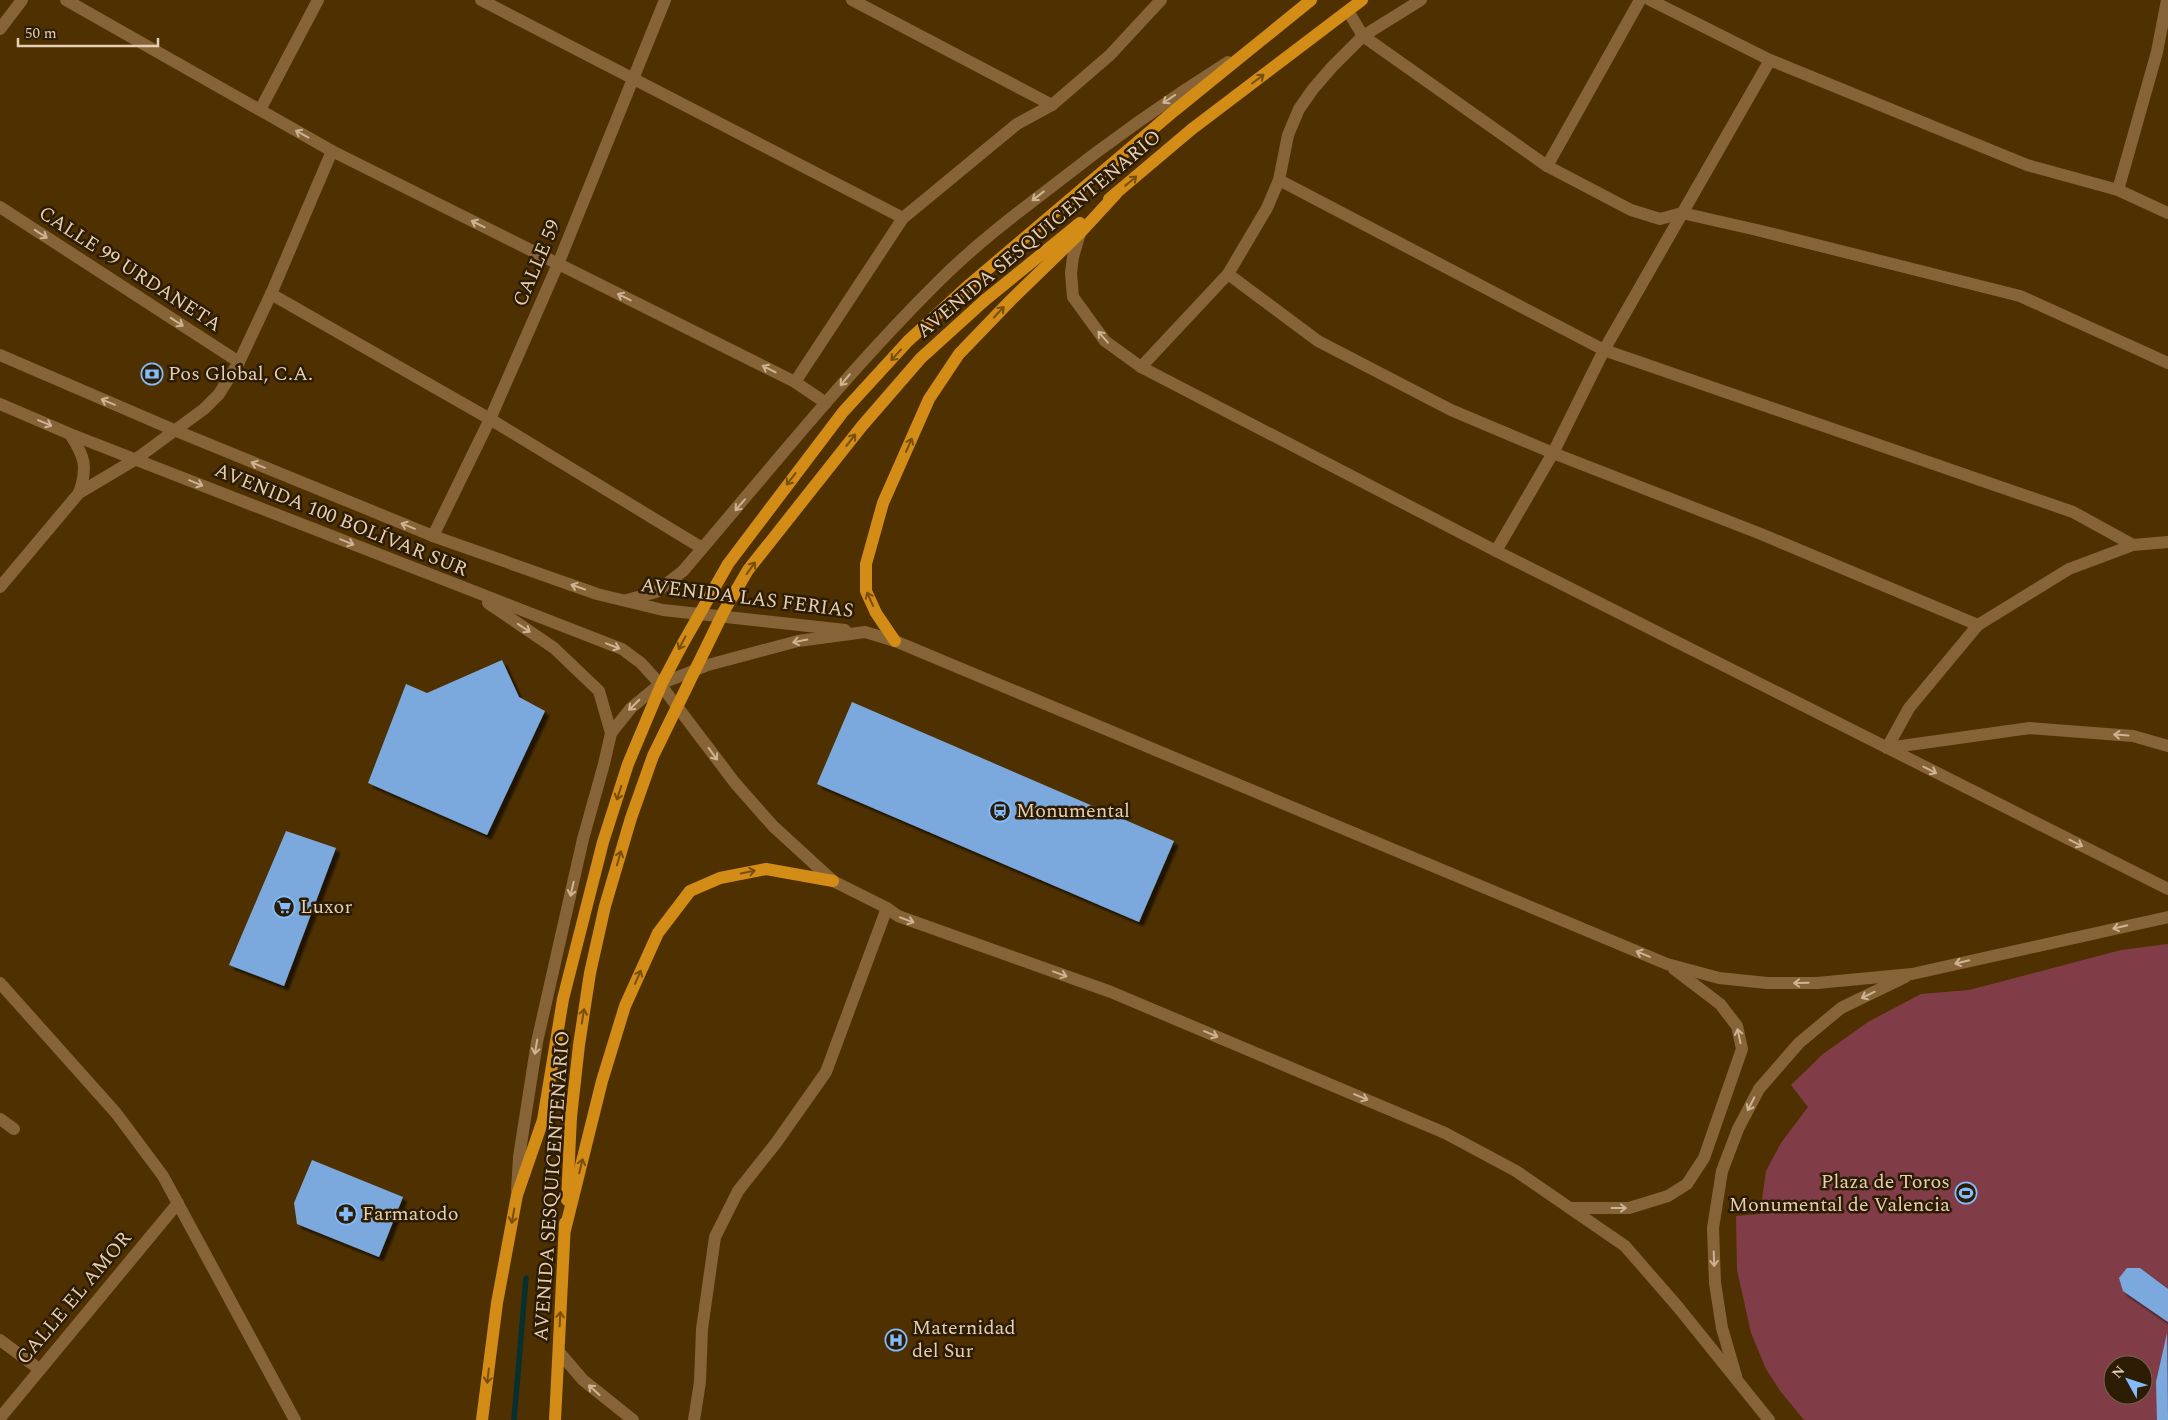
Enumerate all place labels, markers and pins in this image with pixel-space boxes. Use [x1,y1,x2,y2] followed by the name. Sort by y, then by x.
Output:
[168,359,313,389] place label: Pos Global, C.A.
[140,362,164,386] bank icon: Pos Global, C.A.
[1016,796,1130,826] place label: Monumental
[988,799,1012,823] station icon: Monumental
[300,892,352,922] place label: Luxor
[272,895,296,919] supermarket icon: Luxor
[1729,1167,1950,1220] place label: Plaza de Toros Monumental de Valencia
[1954,1181,1978,1205] sports icon: Plaza de Toros Monumental de Valencia
[362,1199,458,1229] place label: Farmatodo
[334,1202,358,1226] pharmacy icon: Farmatodo
[912,1313,1016,1366] place label: Maternidad del Sur
[884,1328,908,1352] hospital icon: Maternidad del Sur

